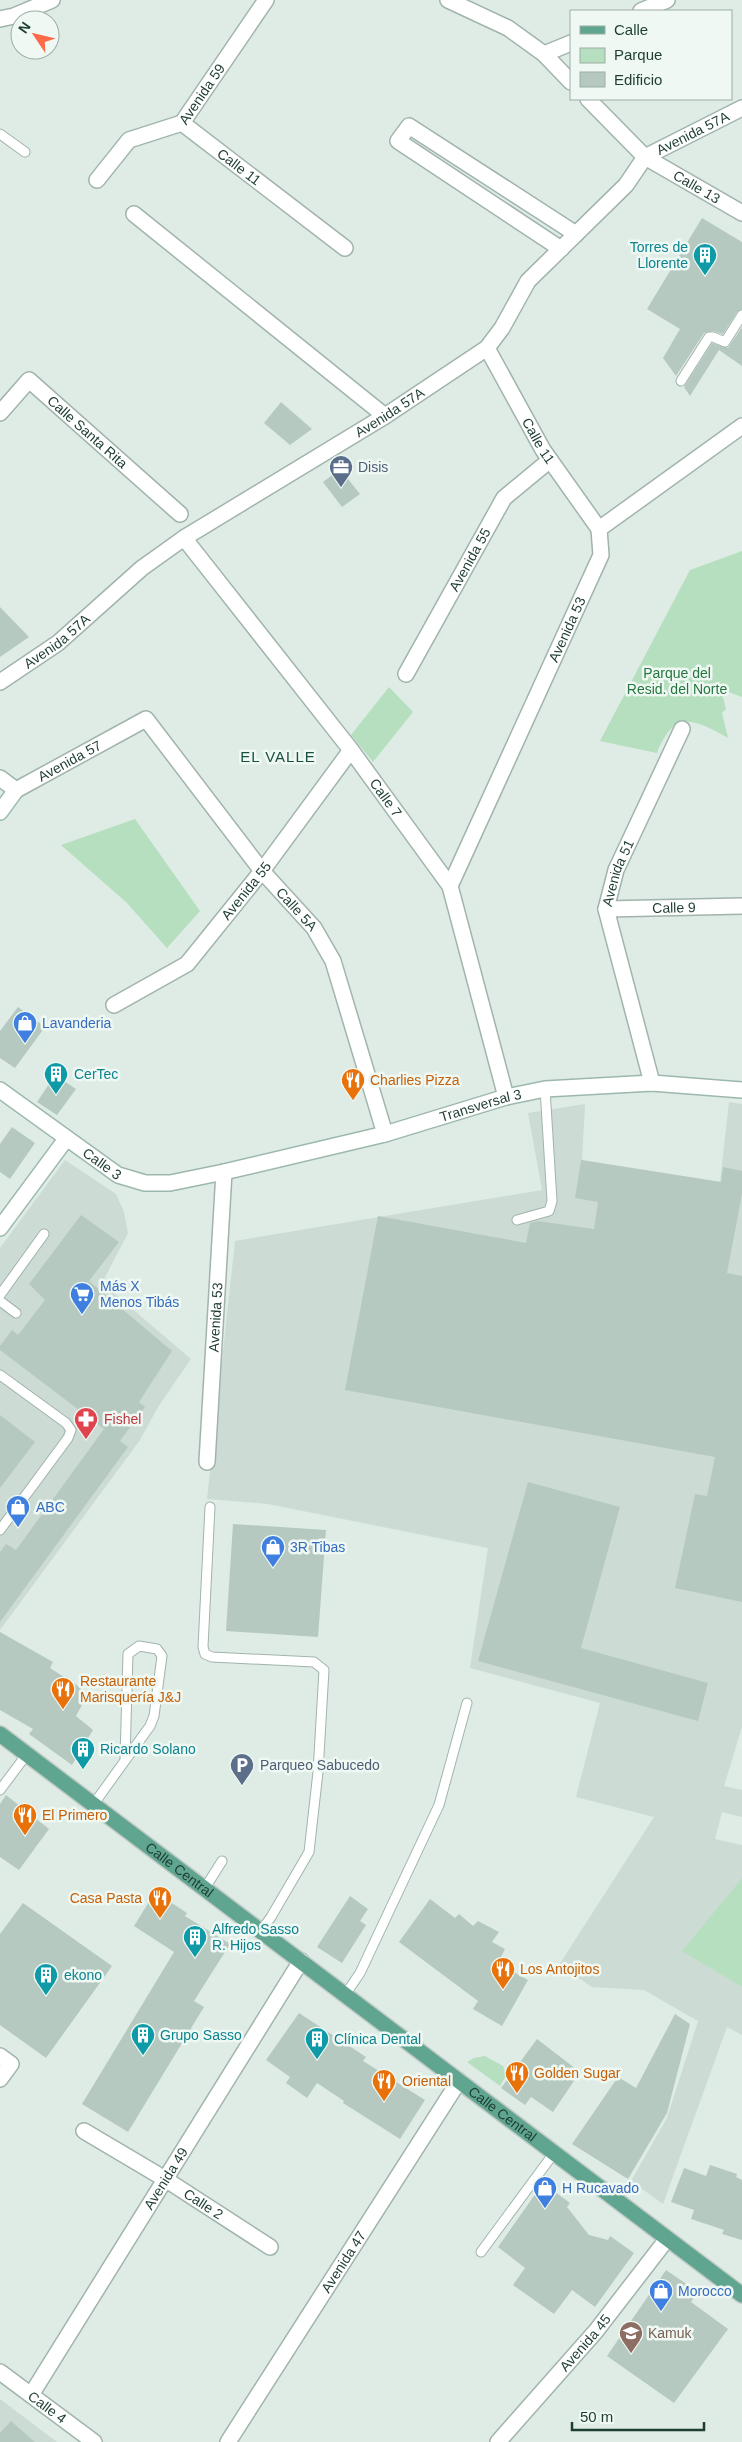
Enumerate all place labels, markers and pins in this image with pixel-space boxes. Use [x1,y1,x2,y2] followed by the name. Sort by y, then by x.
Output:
[630,239,688,271] place label: Torres de Llorente
[692,242,718,276] building icon: Torres de Llorente
[328,454,354,488] office icon: Disis
[358,459,388,475] place label: Disis
[12,1010,38,1044] shop icon: Lavanderia
[42,1015,111,1031] place label: Lavanderia
[43,1061,69,1095] building icon: CerTec
[74,1066,118,1082] place label: CerTec
[340,1067,366,1101] restaurant icon: Charlies Pizza
[370,1072,460,1088] place label: Charlies Pizza
[100,1278,179,1310] place label: Más X Menos Tibás
[69,1281,95,1315] supermarket icon: Más X Menos Tibás
[73,1406,99,1440] pharmacy icon: Fishel
[104,1411,141,1427] place label: Fishel
[5,1494,31,1528] shop icon: ABC
[36,1499,65,1515] place label: ABC
[260,1534,286,1568] shop icon: 3R Tibas
[290,1539,345,1555] place label: 3R Tibas
[80,1673,181,1705] place label: Restaurante Marisquería J&J
[50,1676,76,1710] restaurant icon: Restaurante Marisquería J&J
[70,1736,96,1770] building icon: Ricardo Solano
[100,1741,196,1757] place label: Ricardo Solano
[229,1752,255,1786] parking icon: Parqueo Sabucedo
[260,1757,380,1773] place label: Parqueo Sabucedo
[12,1802,38,1836] restaurant icon: El Primero
[42,1807,108,1823] place label: El Primero
[147,1885,173,1919] restaurant icon: Casa Pasta
[70,1890,142,1906] place label: Casa Pasta
[212,1921,299,1953] place label: Alfredo Sasso R. Hijos
[182,1924,208,1958] building icon: Alfredo Sasso R. Hijos
[490,1956,516,1990] restaurant icon: Los Antojitos
[520,1961,599,1977] place label: Los Antojitos
[33,1962,59,1996] building icon: ekono
[64,1967,102,1983] place label: ekono
[130,2022,156,2056] building icon: Grupo Sasso
[304,2026,330,2060] building icon: Clínica Dental
[160,2027,242,2043] place label: Grupo Sasso
[334,2031,421,2047] place label: Clínica Dental
[504,2060,530,2094] restaurant icon: Golden Sugar
[534,2065,621,2081] place label: Golden Sugar
[371,2068,397,2102] restaurant icon: Oriental
[402,2073,451,2089] place label: Oriental
[532,2175,558,2209] shop icon: H Rucavado
[562,2180,639,2196] place label: H Rucavado
[648,2278,674,2312] shop icon: Morocco
[678,2283,732,2299] place label: Morocco
[618,2320,644,2354] school or university icon: Kamuk
[648,2325,693,2341] place label: Kamuk

